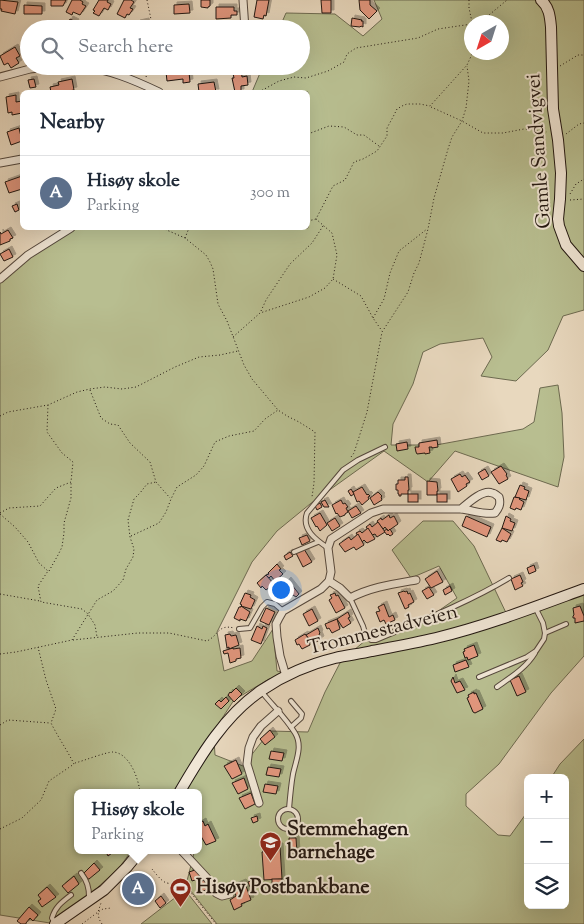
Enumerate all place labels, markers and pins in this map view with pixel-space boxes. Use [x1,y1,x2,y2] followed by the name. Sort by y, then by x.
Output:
[286,816,409,868] place label: Stemmehagen barnehage
[259,830,283,861] school or university icon: Stemmehagen barnehage
[122,870,154,908] pin: A
[196,874,370,903] place label: Hisøy Postbankbane
[168,876,192,907] sports icon: Hisøy Postbankbane

